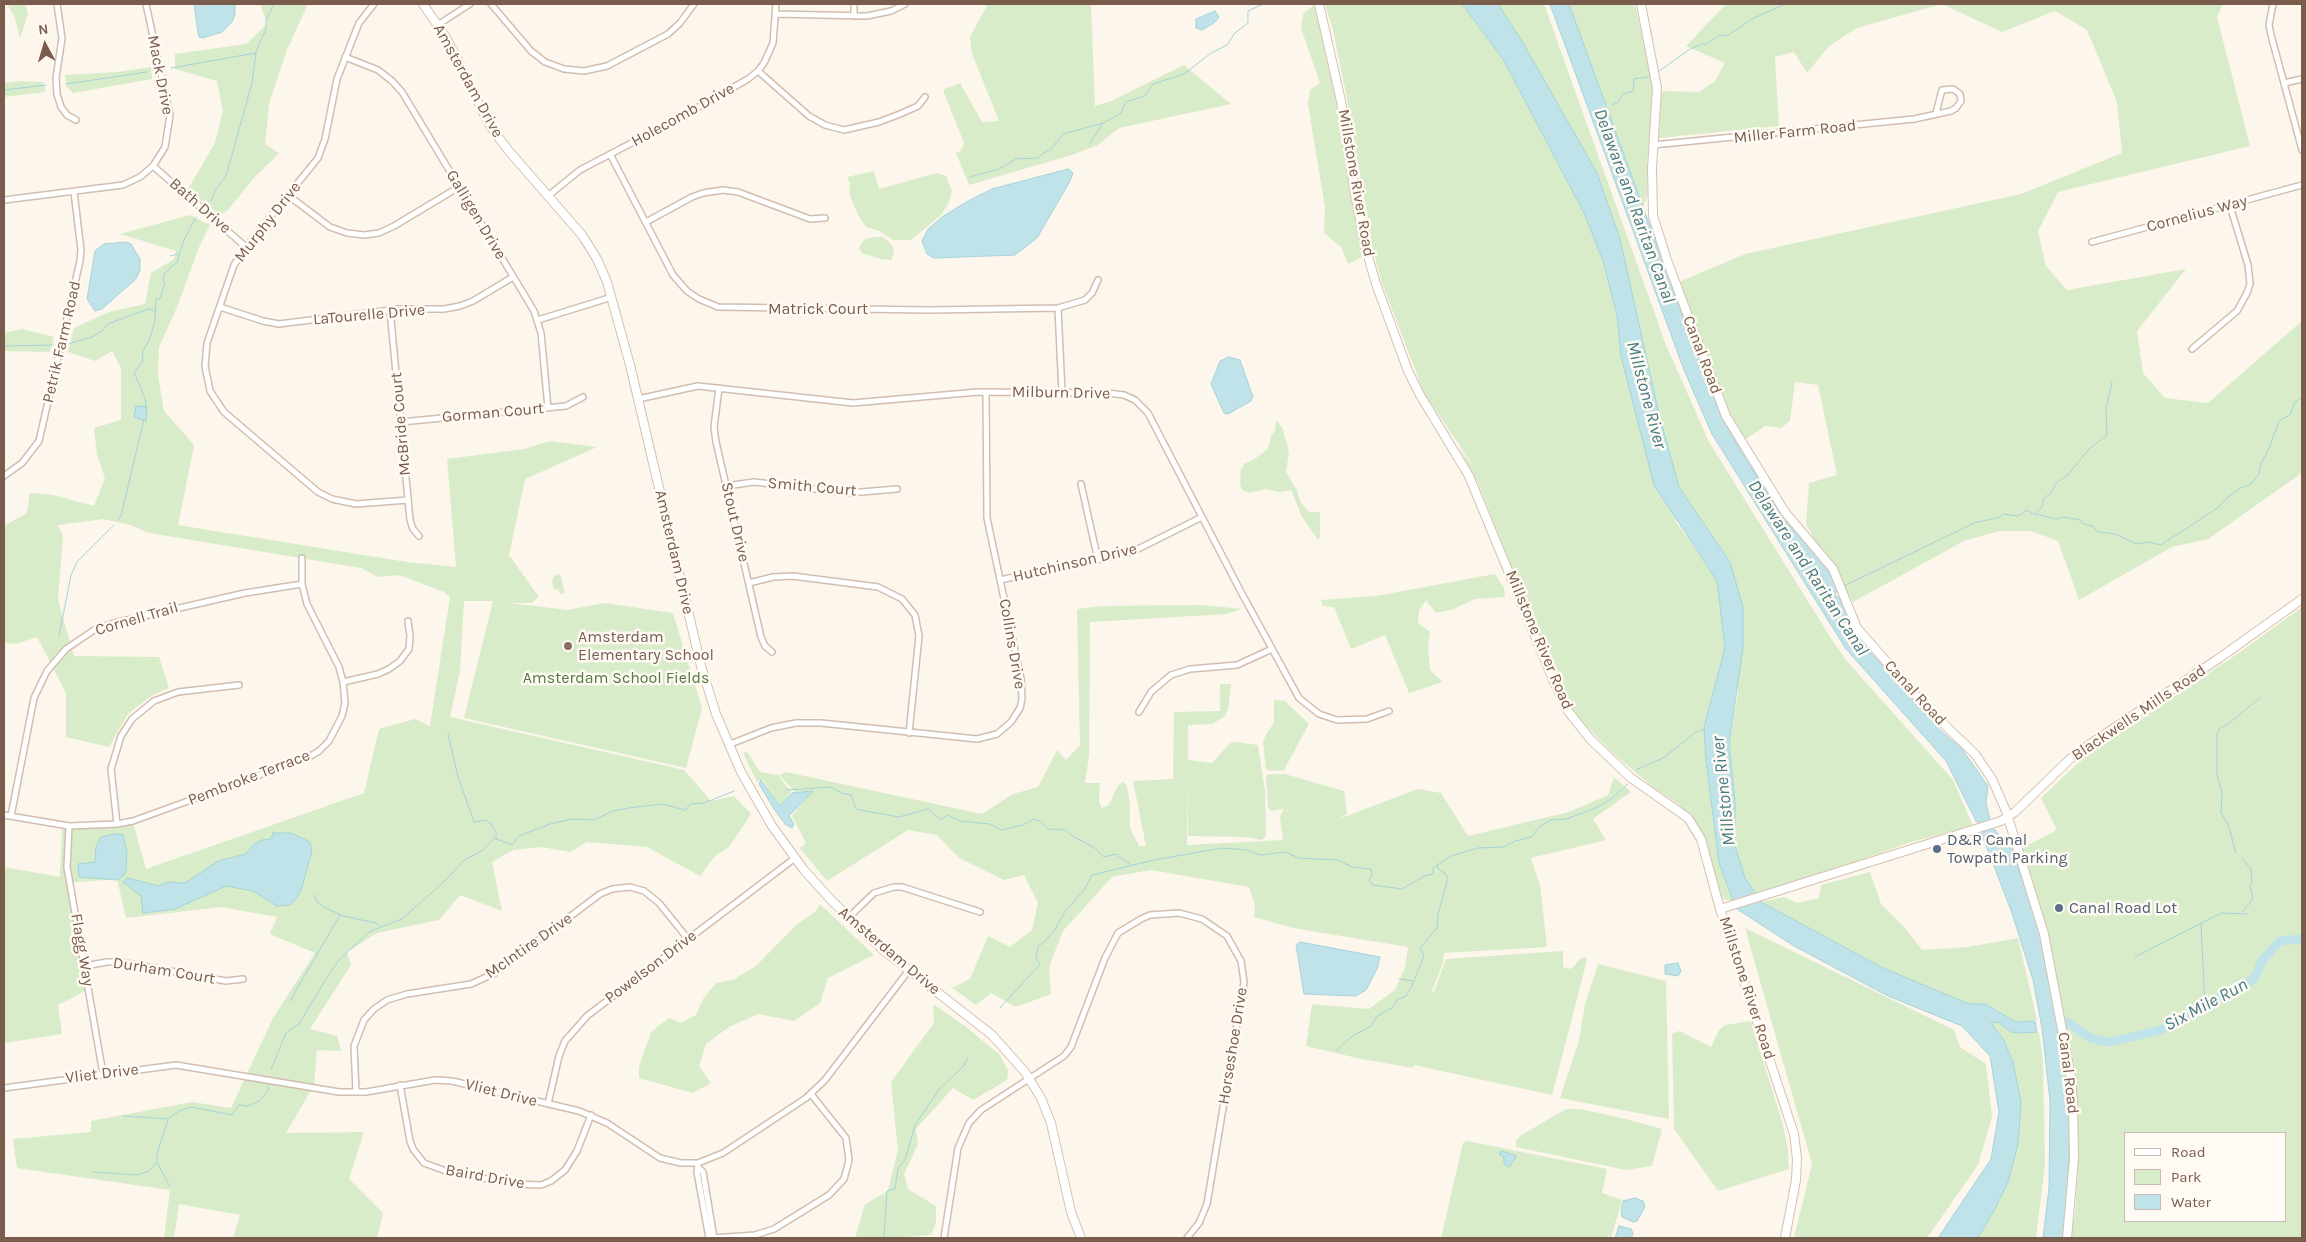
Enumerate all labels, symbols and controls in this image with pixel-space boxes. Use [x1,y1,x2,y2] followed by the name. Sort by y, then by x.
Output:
[20,20,70,70] north arrow
[37,21,49,39] text: N
[429,21,507,141] street label: Amsterdam Drive
[143,34,177,116] street label: Mack Drive
[628,79,738,151] street label: Holecomb Drive
[1589,106,1679,306] water label: Delaware and Raritan Canal
[1334,108,1378,258] street label: Millstone River Road
[1733,116,1857,148] street label: Miller Farm Road
[442,167,510,263] street label: Galligen Drive
[165,174,235,238] street label: Bath Drive
[231,178,305,266] street label: Murphy Drive
[2145,191,2249,237] street label: Cornelius Way
[39,279,85,405] street label: Petrik Farm Road
[768,299,868,319] street label: Matrick Court
[312,301,426,329] street label: LaTourelle Drive
[1678,313,1726,397] street label: Canal Road
[1621,339,1671,451] water label: Millstone River
[387,371,415,477] street label: McBride Court
[1012,383,1110,403] street label: Milburn Drive
[441,399,545,427] street label: Gorman Court
[767,474,857,500] street label: Smith Court
[1743,476,1873,660] water label: Delaware and Raritan Canal
[717,480,753,564] street label: Stout Drive
[650,488,698,616] street label: Amsterdam Drive
[1011,539,1139,587] street label: Hutchinson Drive
[1501,568,1577,712] street label: Millstone River Road
[995,597,1029,691] street label: Collins Drive
[93,598,181,640] street label: Cornell Trail
[578,627,714,665] place label: Amsterdam Elementary School
[562,640,574,652] marker: Amsterdam Elementary School
[1880,656,1950,730] street label: Canal Road
[2068,661,2210,765] street label: Blackwells Mills Road
[523,668,709,688] park label: Amsterdam School Fields
[1707,735,1741,847] water label: Millstone River
[185,746,313,810] street label: Pembroke Terrace
[1947,830,2068,868] place label: D&R Canal Towpath Parking
[1931,843,1943,855] marker: D&R Canal Towpath Parking
[2069,898,2177,918] place label: Canal Road Lot
[2053,902,2065,914] marker: Canal Road Lot
[834,903,944,999] street label: Amsterdam Drive
[482,909,576,983] street label: McIntire Drive
[66,912,98,988] street label: Flagg Way
[1715,914,1779,1062] street label: Millstone River Road
[601,926,701,1008] street label: Powelson Drive
[111,953,217,989] street label: Durham Court
[2160,974,2252,1036] water label: Six Mile Run
[1214,986,1252,1106] street label: Horseshoe Drive
[2053,1031,2083,1115] street label: Canal Road
[64,1060,140,1088] street label: Vliet Drive
[463,1075,539,1111] street label: Vliet Drive
[2124,1132,2286,1222] legend
[2171,1143,2206,1161] text: Road
[444,1161,526,1193] street label: Baird Drive
[2171,1168,2201,1186] text: Park
[2171,1193,2211,1211] text: Water

